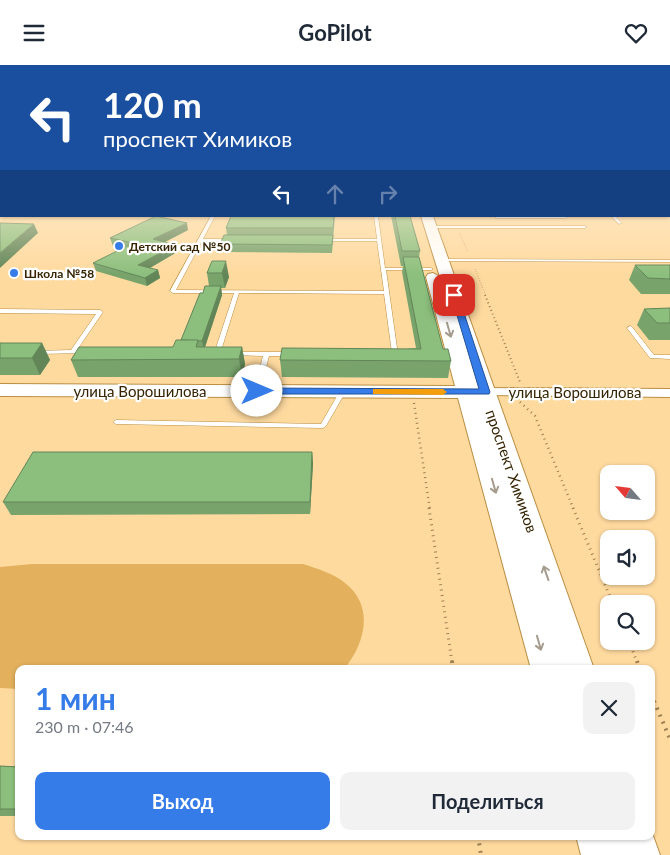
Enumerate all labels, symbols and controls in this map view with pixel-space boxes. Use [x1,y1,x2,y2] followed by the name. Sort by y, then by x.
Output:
[20,19,48,47] icon: menu
[298,19,372,46] text: GoPilot
[622,19,650,47] icon: heart
[103,83,202,125] text: 120 m
[20,85,85,150] icon: left
[103,125,292,152] text: проспект Химиков
[268,180,296,208] icon: left
[321,180,349,208] icon: ahead
[374,180,402,208] icon: right
[129,239,230,254] place label: Детский сад №50
[113,240,125,252] marker: Детский сад №50
[24,266,94,281] place label: Школа №58
[8,267,20,279] marker: Школа №58
[433,274,475,316] pin
[440,281,468,309] icon: arrive
[444,322,454,338] one-way arrow
[230,364,282,416] position arrow
[74,382,206,400] street label: улица Ворошилова
[509,383,641,401] street label: улица Ворошилова
[483,407,541,535] street label: проспект Химиков
[600,465,655,520] north arrow
[600,465,655,650] map controls
[490,478,499,494] one-way arrow
[600,530,655,585] button: sound
[541,565,550,581] one-way arrow
[600,595,655,650] button: search
[535,634,545,650] one-way arrow
[35,680,116,716] text: 1 мин
[583,682,635,734] button: close
[35,717,134,736] text: 230 m · 07:46
[35,772,330,830] button: Выход
[340,772,635,830] button: Поделиться

